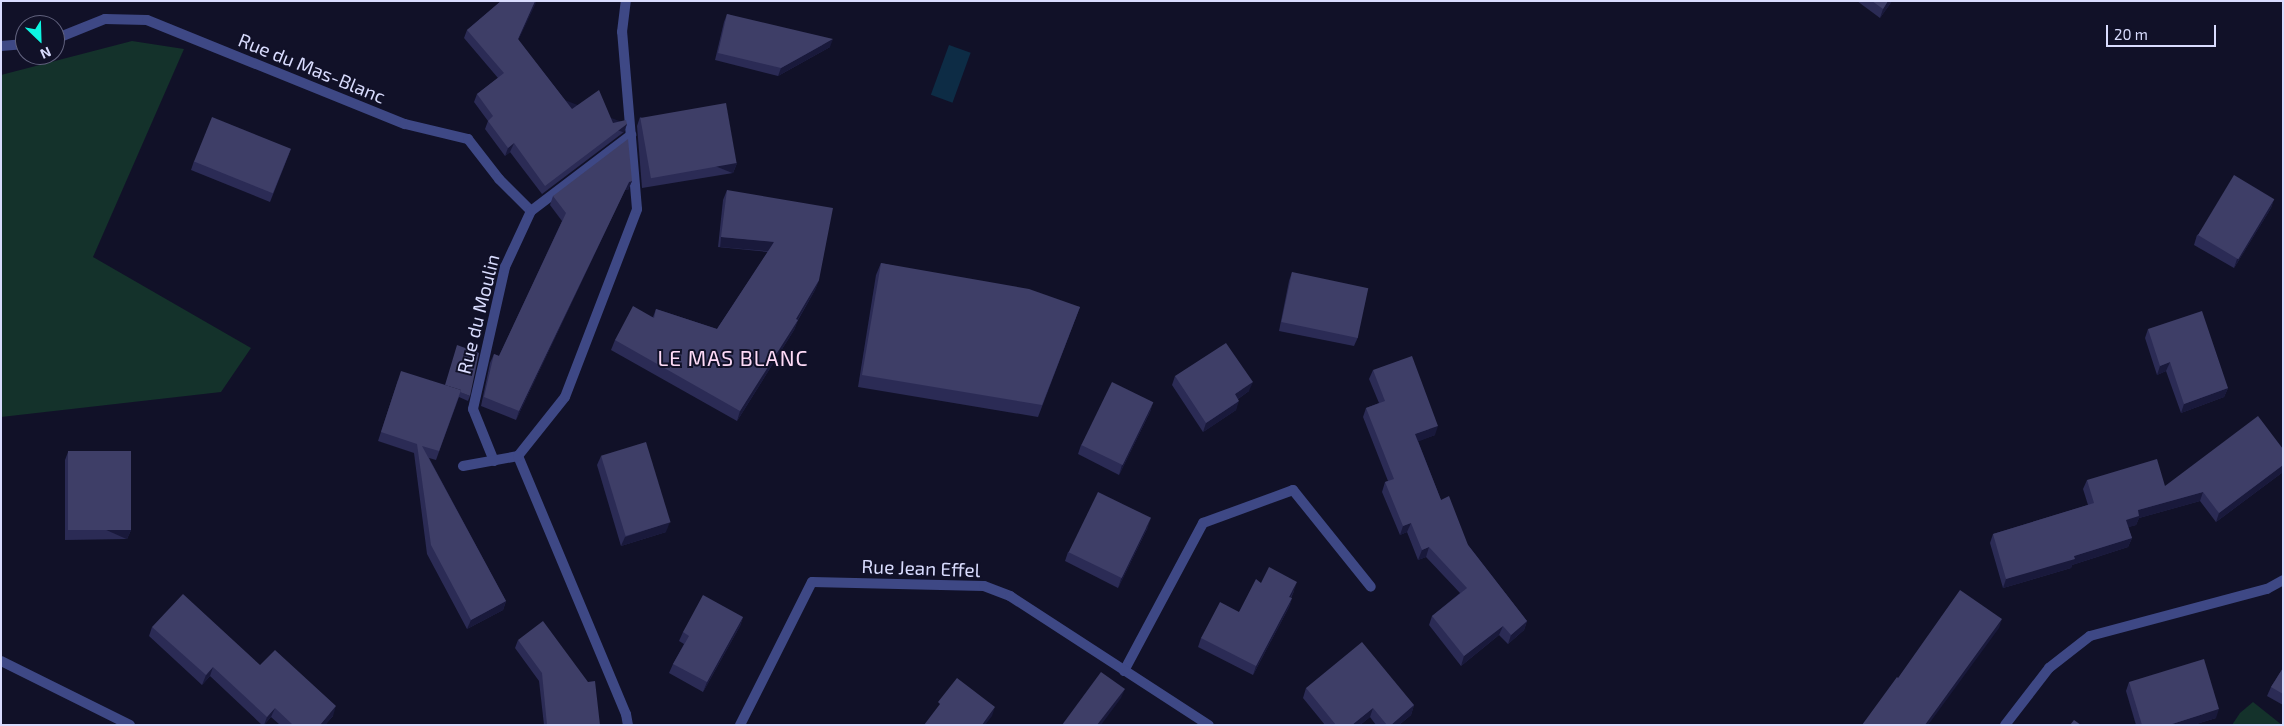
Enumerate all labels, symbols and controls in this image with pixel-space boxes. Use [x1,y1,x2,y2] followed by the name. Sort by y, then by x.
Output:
[15,15,65,65] north arrow
[2109,15,2219,47] scale bar
[2114,25,2148,43] text: 20 m
[235,28,389,108] street label: Rue du Mas-Blanc
[38,43,54,63] text: N
[452,252,504,376] street label: Rue du Moulin
[656,345,810,371] district label: LE MAS BLANC
[861,555,981,581] street label: Rue Jean Effel

